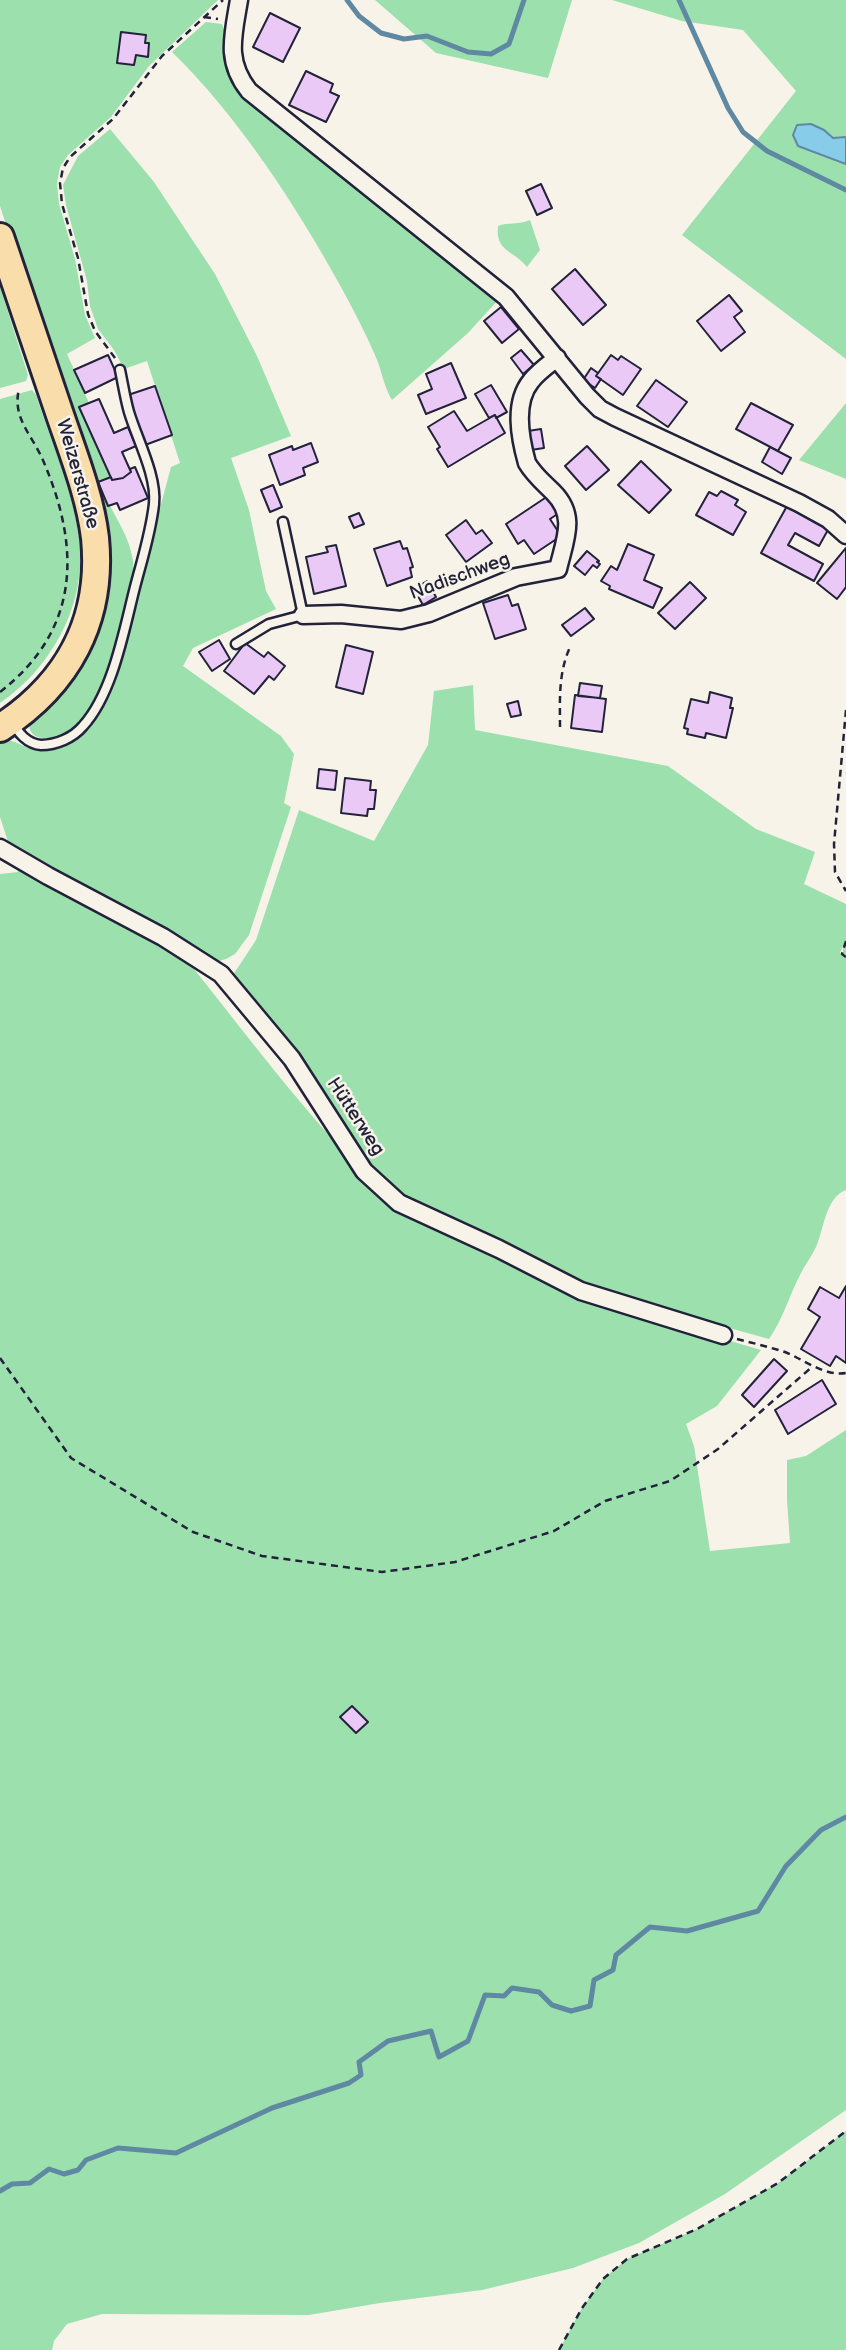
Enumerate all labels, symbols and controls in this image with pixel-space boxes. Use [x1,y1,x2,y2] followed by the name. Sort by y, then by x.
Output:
[50,416,104,532] street label: Weizerstraße
[407,548,513,606] street label: Nadischweg
[321,1074,389,1160] street label: Hütterweg

